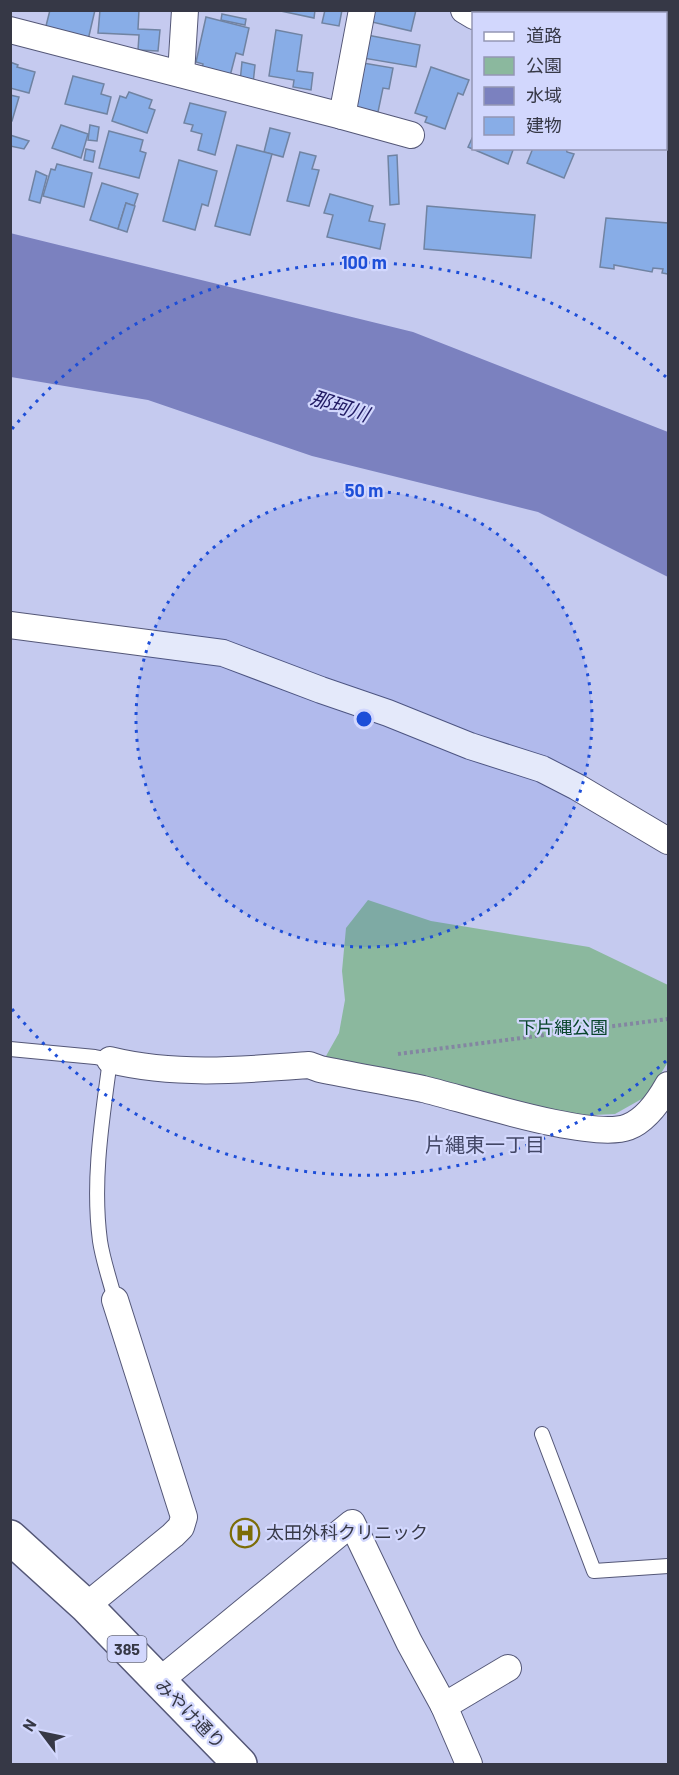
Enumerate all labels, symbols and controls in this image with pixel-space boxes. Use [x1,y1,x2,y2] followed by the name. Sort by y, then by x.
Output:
[472,12,667,150] legend
[526,24,562,46] text: 道路
[526,54,562,76] text: 公園
[526,84,562,106] text: 水域
[526,114,562,136] text: 建物
[341,251,387,273] text: 100 m
[308,384,374,426] water label: 那珂川
[345,479,383,501] text: 50 m
[354,709,374,729] centre of rings
[518,1016,608,1038] park label: 下片縄公園
[425,1132,545,1156] district label: 片縄東一丁目
[229,1517,261,1549] hospital icon: 太田外科クリニック
[266,1521,428,1543] place label: 太田外科クリニック
[108,1636,146,1662] road number: 385
[151,1674,230,1753] street label: みやけ通り
[12,1703,72,1763] north arrow
[18,1715,40,1734] text: N

